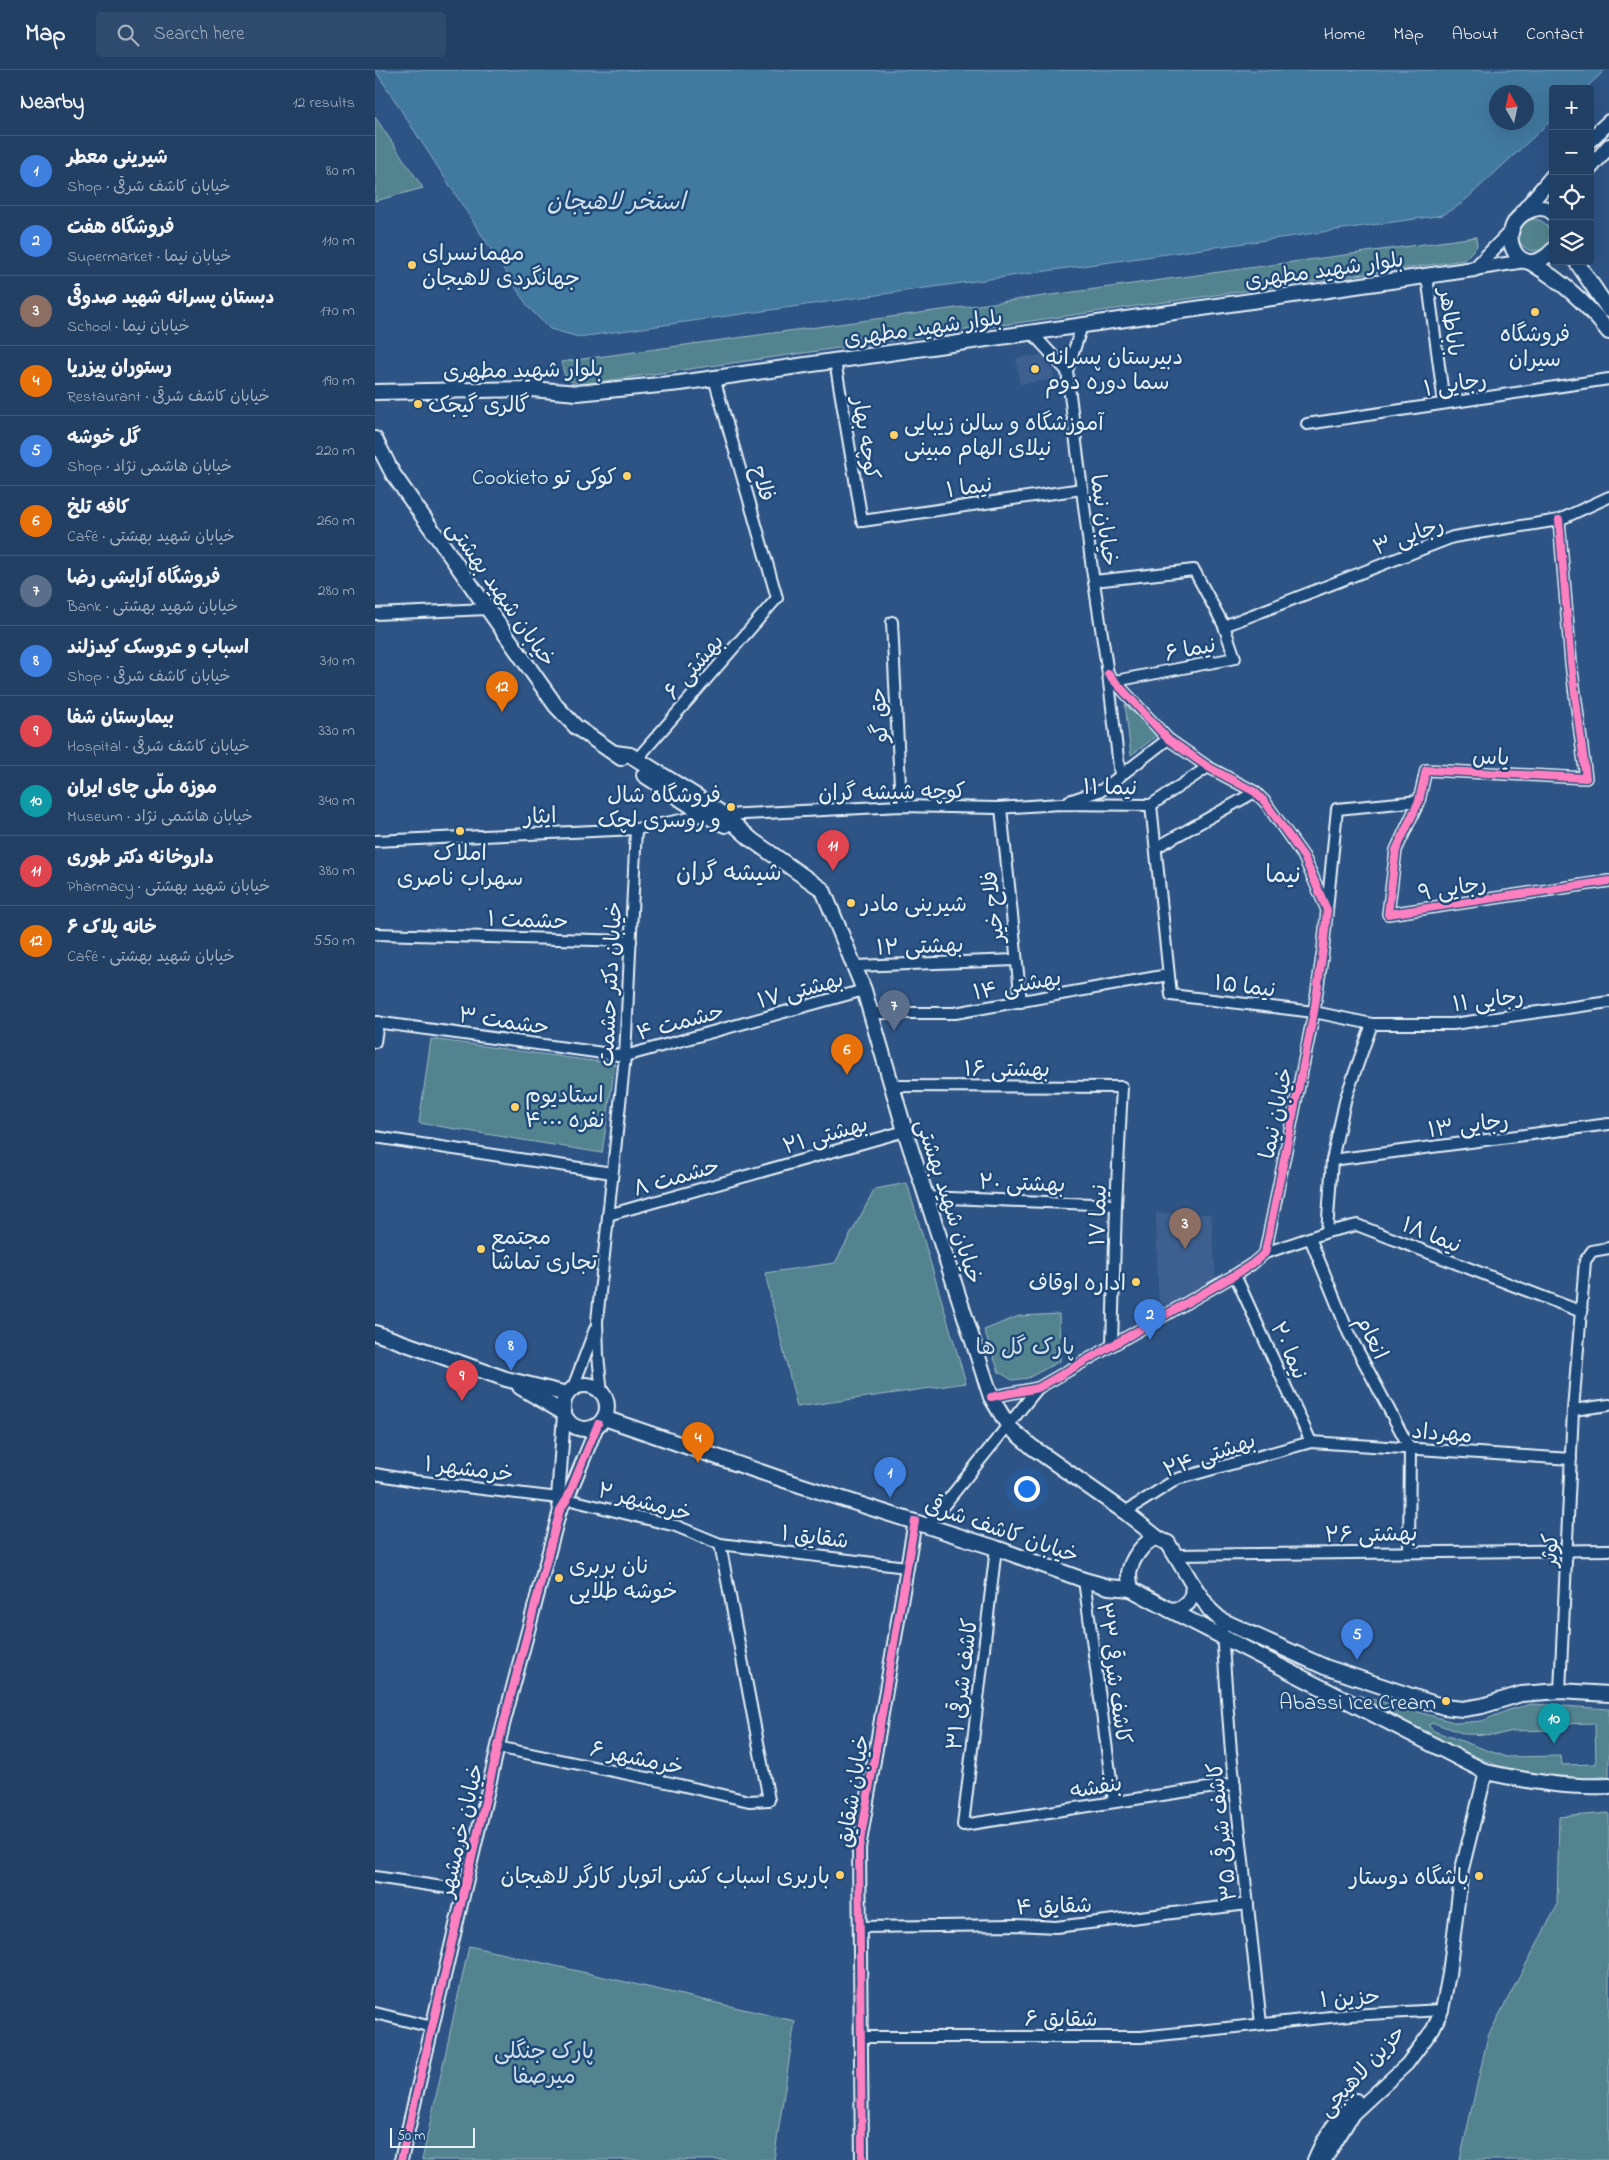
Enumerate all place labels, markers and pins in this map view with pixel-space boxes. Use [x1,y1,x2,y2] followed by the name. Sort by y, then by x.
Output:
[422,239,580,296] place label: مهمانسرای جهانگردی لاهیجان
[406,259,418,271] marker: مهمانسرای جهانگردی لاهیجان
[1529,306,1541,318] marker: فروشگاه سیران
[1500,320,1570,377] place label: فروشگاه سیران
[1045,343,1183,400] place label: دبیرستان پسرانه سما دوره دوم
[1029,363,1041,375] marker: دبیرستان پسرانه سما دوره دوم
[428,391,530,423] place label: گالری گیجک
[412,398,424,410] marker: گالری گیجک
[904,409,1105,466] place label: آموزشگاه و سالن زیبایی نیلای الهام مبینی
[888,429,900,441] marker: آموزشگاه و سالن زیبایی نیلای الهام مبینی
[472,463,617,495] place label: Cookieto کوکی تو
[621,470,633,482] marker: Cookieto کوکی تو
[486,671,518,712] pin: 12
[597,781,721,838] place label: فروشگاه شال و روسری لچک
[725,801,737,813] marker: فروشگاه شال و روسری لچک
[454,825,466,837] marker: املاک سهراب ناصری
[817,830,849,871] pin: 11
[397,839,523,896] place label: املاک سهراب ناصری
[859,890,967,922] place label: شیرینی مادر
[845,897,857,909] marker: شیرینی مادر
[878,990,910,1031] pin: 7
[831,1034,863,1075] pin: 6
[525,1081,605,1138] place label: استادیوم ۴۰۰۰ نفره
[509,1101,521,1113] marker: استادیوم ۴۰۰۰ نفره
[1169,1208,1201,1249] pin: 3
[491,1223,598,1280] place label: مجتمع تجاری تماشا
[475,1243,487,1255] marker: مجتمع تجاری تماشا
[1029,1269,1126,1301] place label: اداره اوقاف
[1130,1276,1142,1288] marker: اداره اوقاف
[1134,1299,1166,1340] pin: 2
[495,1330,527,1371] pin: 8
[446,1360,478,1401] pin: 9
[682,1422,714,1463] pin: 4
[874,1457,906,1498] pin: 1
[569,1552,678,1609] place label: نان بربری خوشه طلایی
[553,1572,565,1584] marker: نان بربری خوشه طلایی
[1341,1619,1373,1660] pin: 5
[1279,1688,1436,1720] place label: Abassi Ice Cream
[1440,1695,1452,1707] marker: Abassi Ice Cream
[1538,1703,1570,1744] pin: 10
[501,1862,830,1894] place label: باربری اسباب کشی اتوبار کارگر لاهیجان
[1348,1863,1469,1895] place label: باشگاه دوستار
[834,1869,846,1881] marker: باربری اسباب کشی اتوبار کارگر لاهیجان
[1473,1870,1485,1882] marker: باشگاه دوستار

